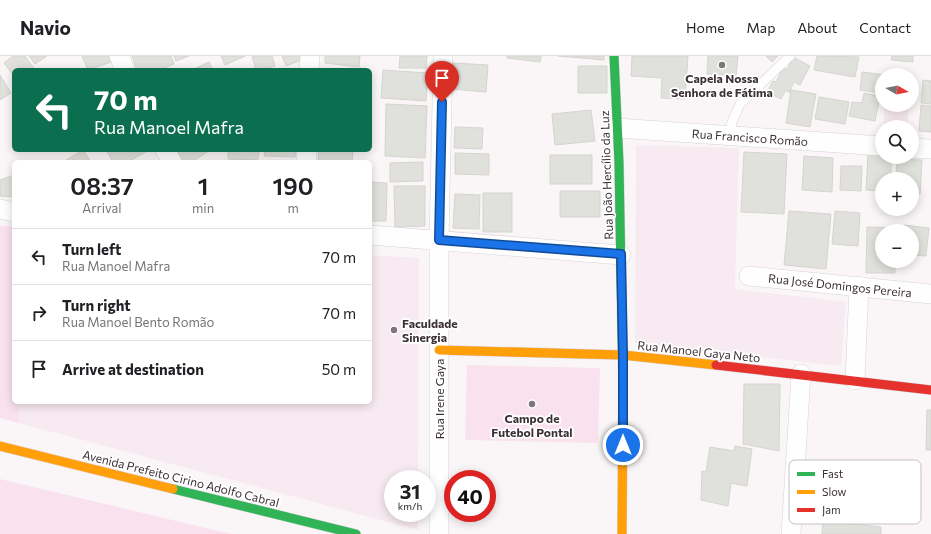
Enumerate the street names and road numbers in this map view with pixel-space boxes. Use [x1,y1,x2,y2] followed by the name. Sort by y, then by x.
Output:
[597,110,616,240] street label: Rua João Hercílio da Luz
[691,126,809,148] street label: Rua Francisco Romão
[767,271,912,300] street label: Rua José Domingos Pereira
[637,338,761,364] street label: Rua Manoel Gaya Neto
[432,359,446,439] street label: Rua Irene Gaya
[81,447,281,509] street label: Avenida Prefeito Cirino Adolfo Cabral

